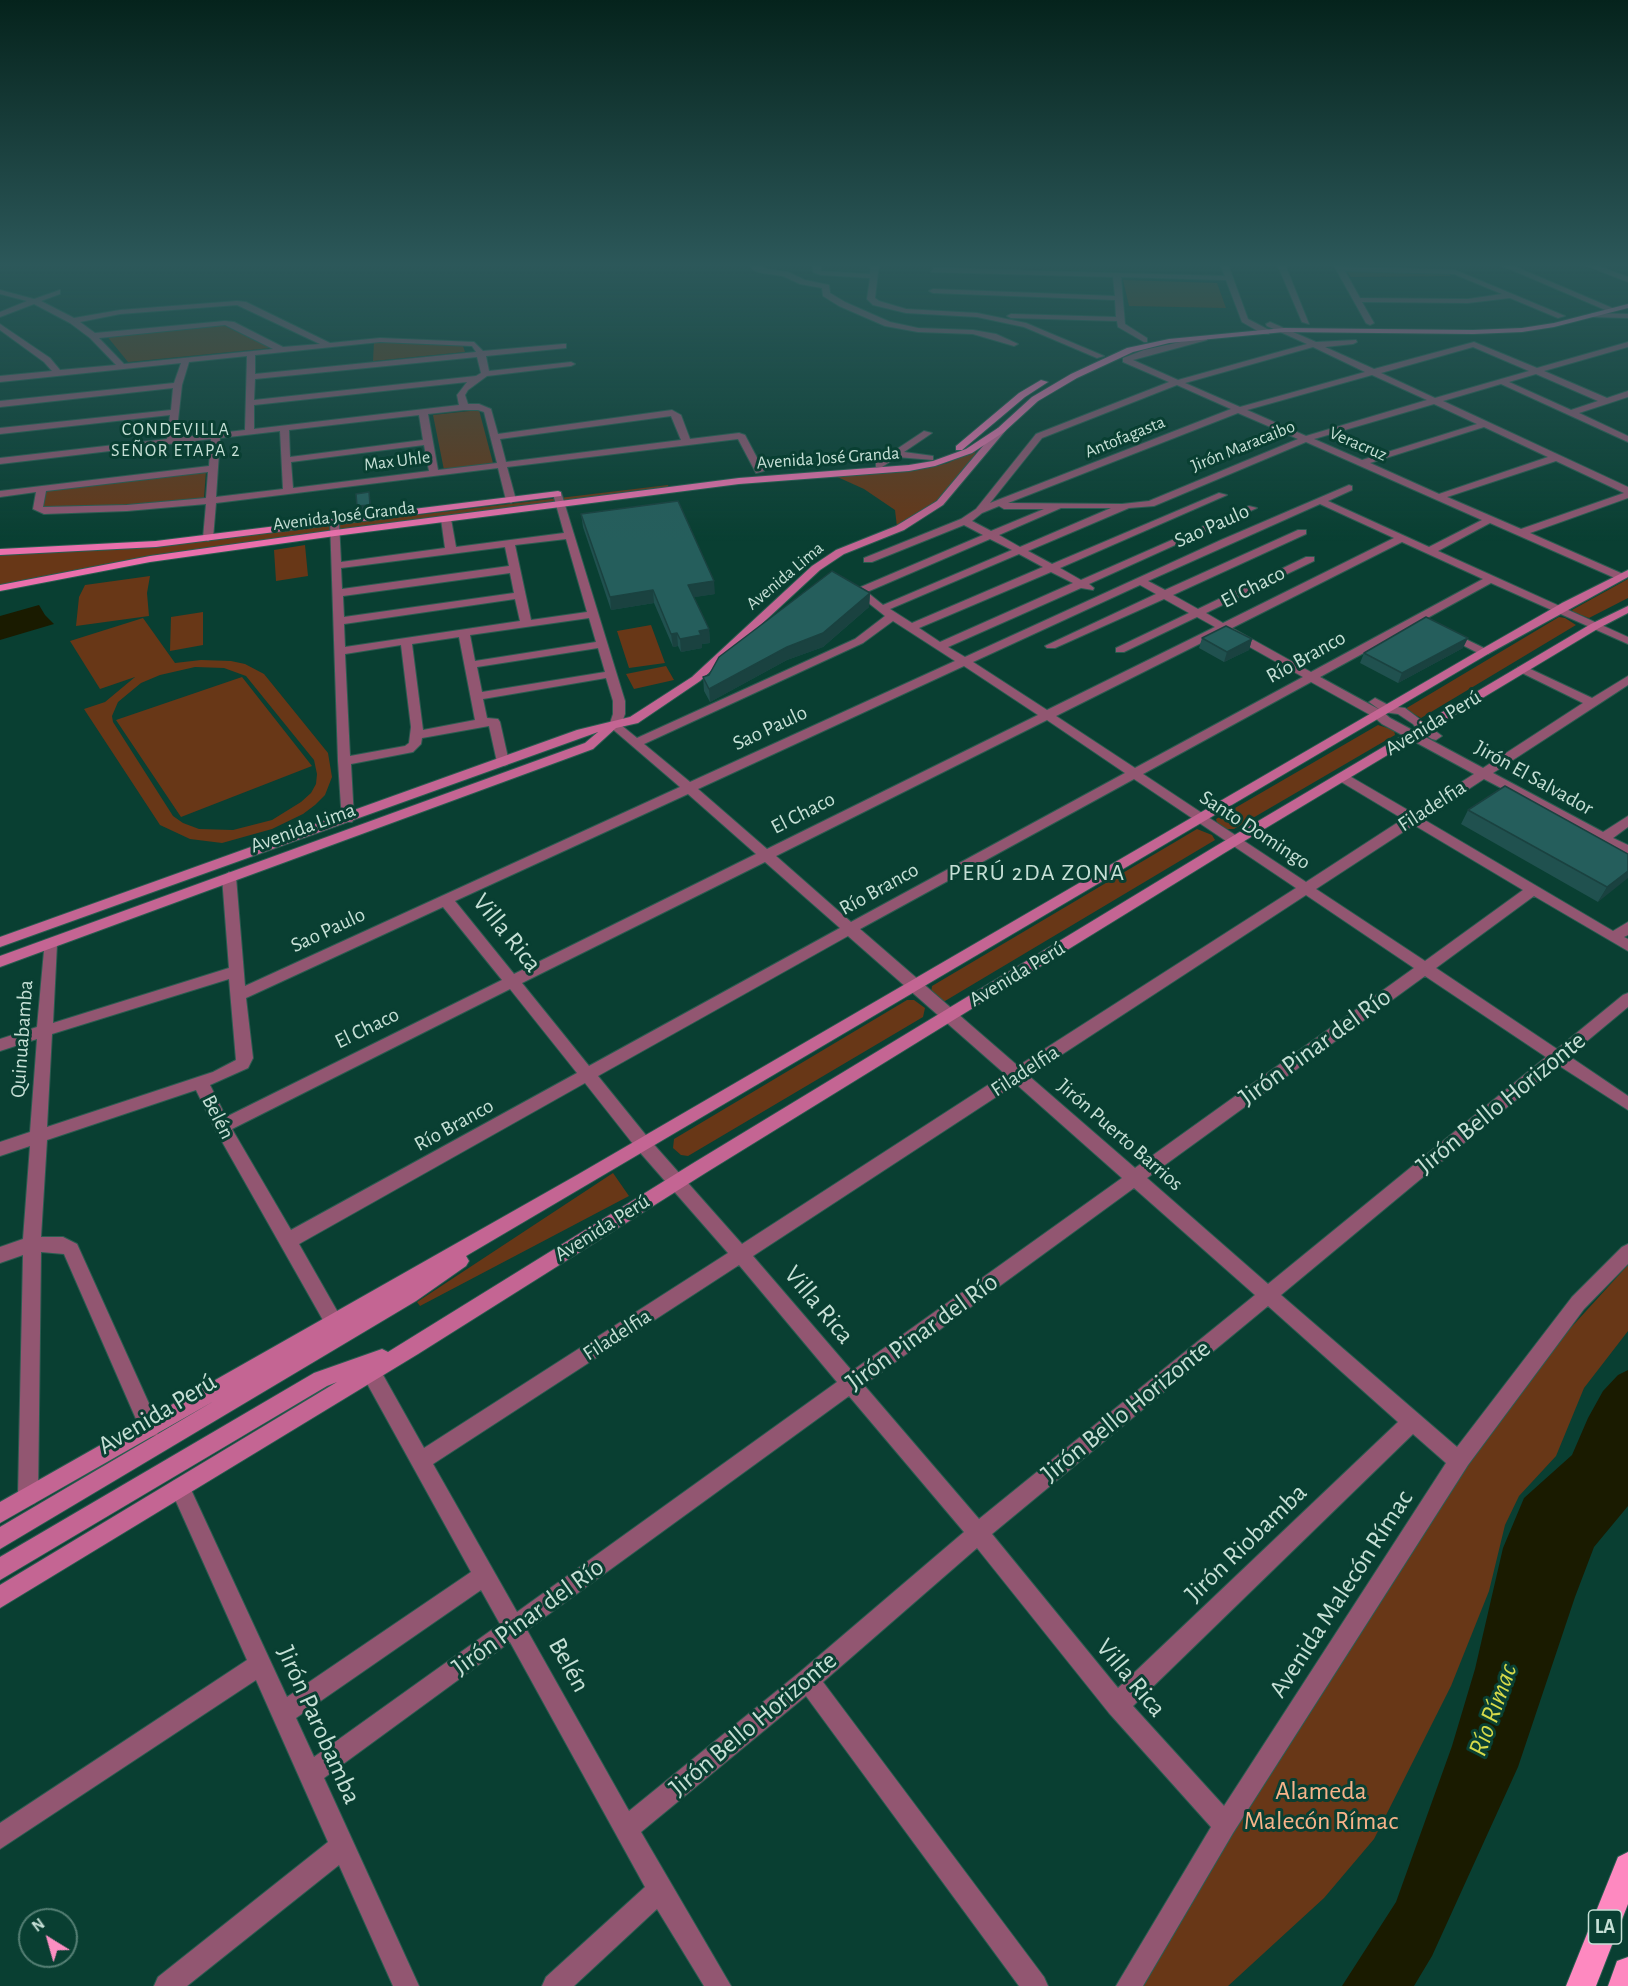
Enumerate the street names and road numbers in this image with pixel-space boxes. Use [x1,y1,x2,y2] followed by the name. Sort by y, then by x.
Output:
[1082,411,1168,463] street label: Antofagasta
[1188,415,1298,477] street label: Jirón Maracaibo
[1326,422,1390,466] street label: Veracruz
[756,442,900,474] street label: Avenida José Granda
[363,446,431,476] street label: Max Uhle
[272,497,416,535] street label: Avenida José Granda
[1171,498,1253,554] street label: Sao Paulo
[742,537,828,615] street label: Avenida Lima
[1217,560,1289,614] street label: El Chaco
[1262,625,1350,689] street label: Río Branco
[1381,685,1485,761] street label: Avenida Perú
[729,700,811,756] street label: Sao Paulo
[1470,735,1598,821] street label: Jirón El Salvador
[1393,775,1471,837] street label: Filadelfia
[1195,785,1315,875] street label: Santo Domingo
[767,786,839,840] street label: El Chaco
[247,797,359,859] street label: Avenida Lima
[835,857,923,921] street label: Río Branco
[466,887,548,979] street label: Villa Rica
[287,902,369,958] street label: Sao Paulo
[965,936,1069,1012] street label: Avenida Perú
[5,979,39,1099] street label: Quinuabamba
[1233,981,1397,1113] street label: Jirón Pinar del Río
[331,1002,403,1054] street label: El Chaco
[1410,1025,1592,1181] street label: Jirón Bello Horizonte
[986,1040,1064,1102] street label: Filadelfia
[1052,1074,1188,1196] street label: Jirón Puerto Barrios
[196,1091,240,1143] street label: Belén
[410,1093,498,1157] street label: Río Branco
[550,1189,654,1267] street label: Avenida Perú
[777,1260,861,1350] street label: Villa Rica
[840,1266,1004,1398] street label: Jirón Pinar del Río
[578,1304,656,1366] street label: Filadelfia
[1035,1333,1217,1489] street label: Jirón Bello Horizonte
[92,1366,222,1462] street label: Avenida Perú
[1178,1477,1314,1609] street label: Jirón Riobamba
[1262,1484,1420,1704] street label: Avenida Malecón Rímac
[446,1551,610,1683] street label: Jirón Pinar del Río
[541,1632,597,1698] street label: Belén
[1089,1633,1173,1723] street label: Villa Rica
[270,1641,368,1809] street label: Jirón Parobamba
[663,1645,843,1803] street label: Jirón Bello Horizonte
[1588,1910,1622,1944] road number: LA

